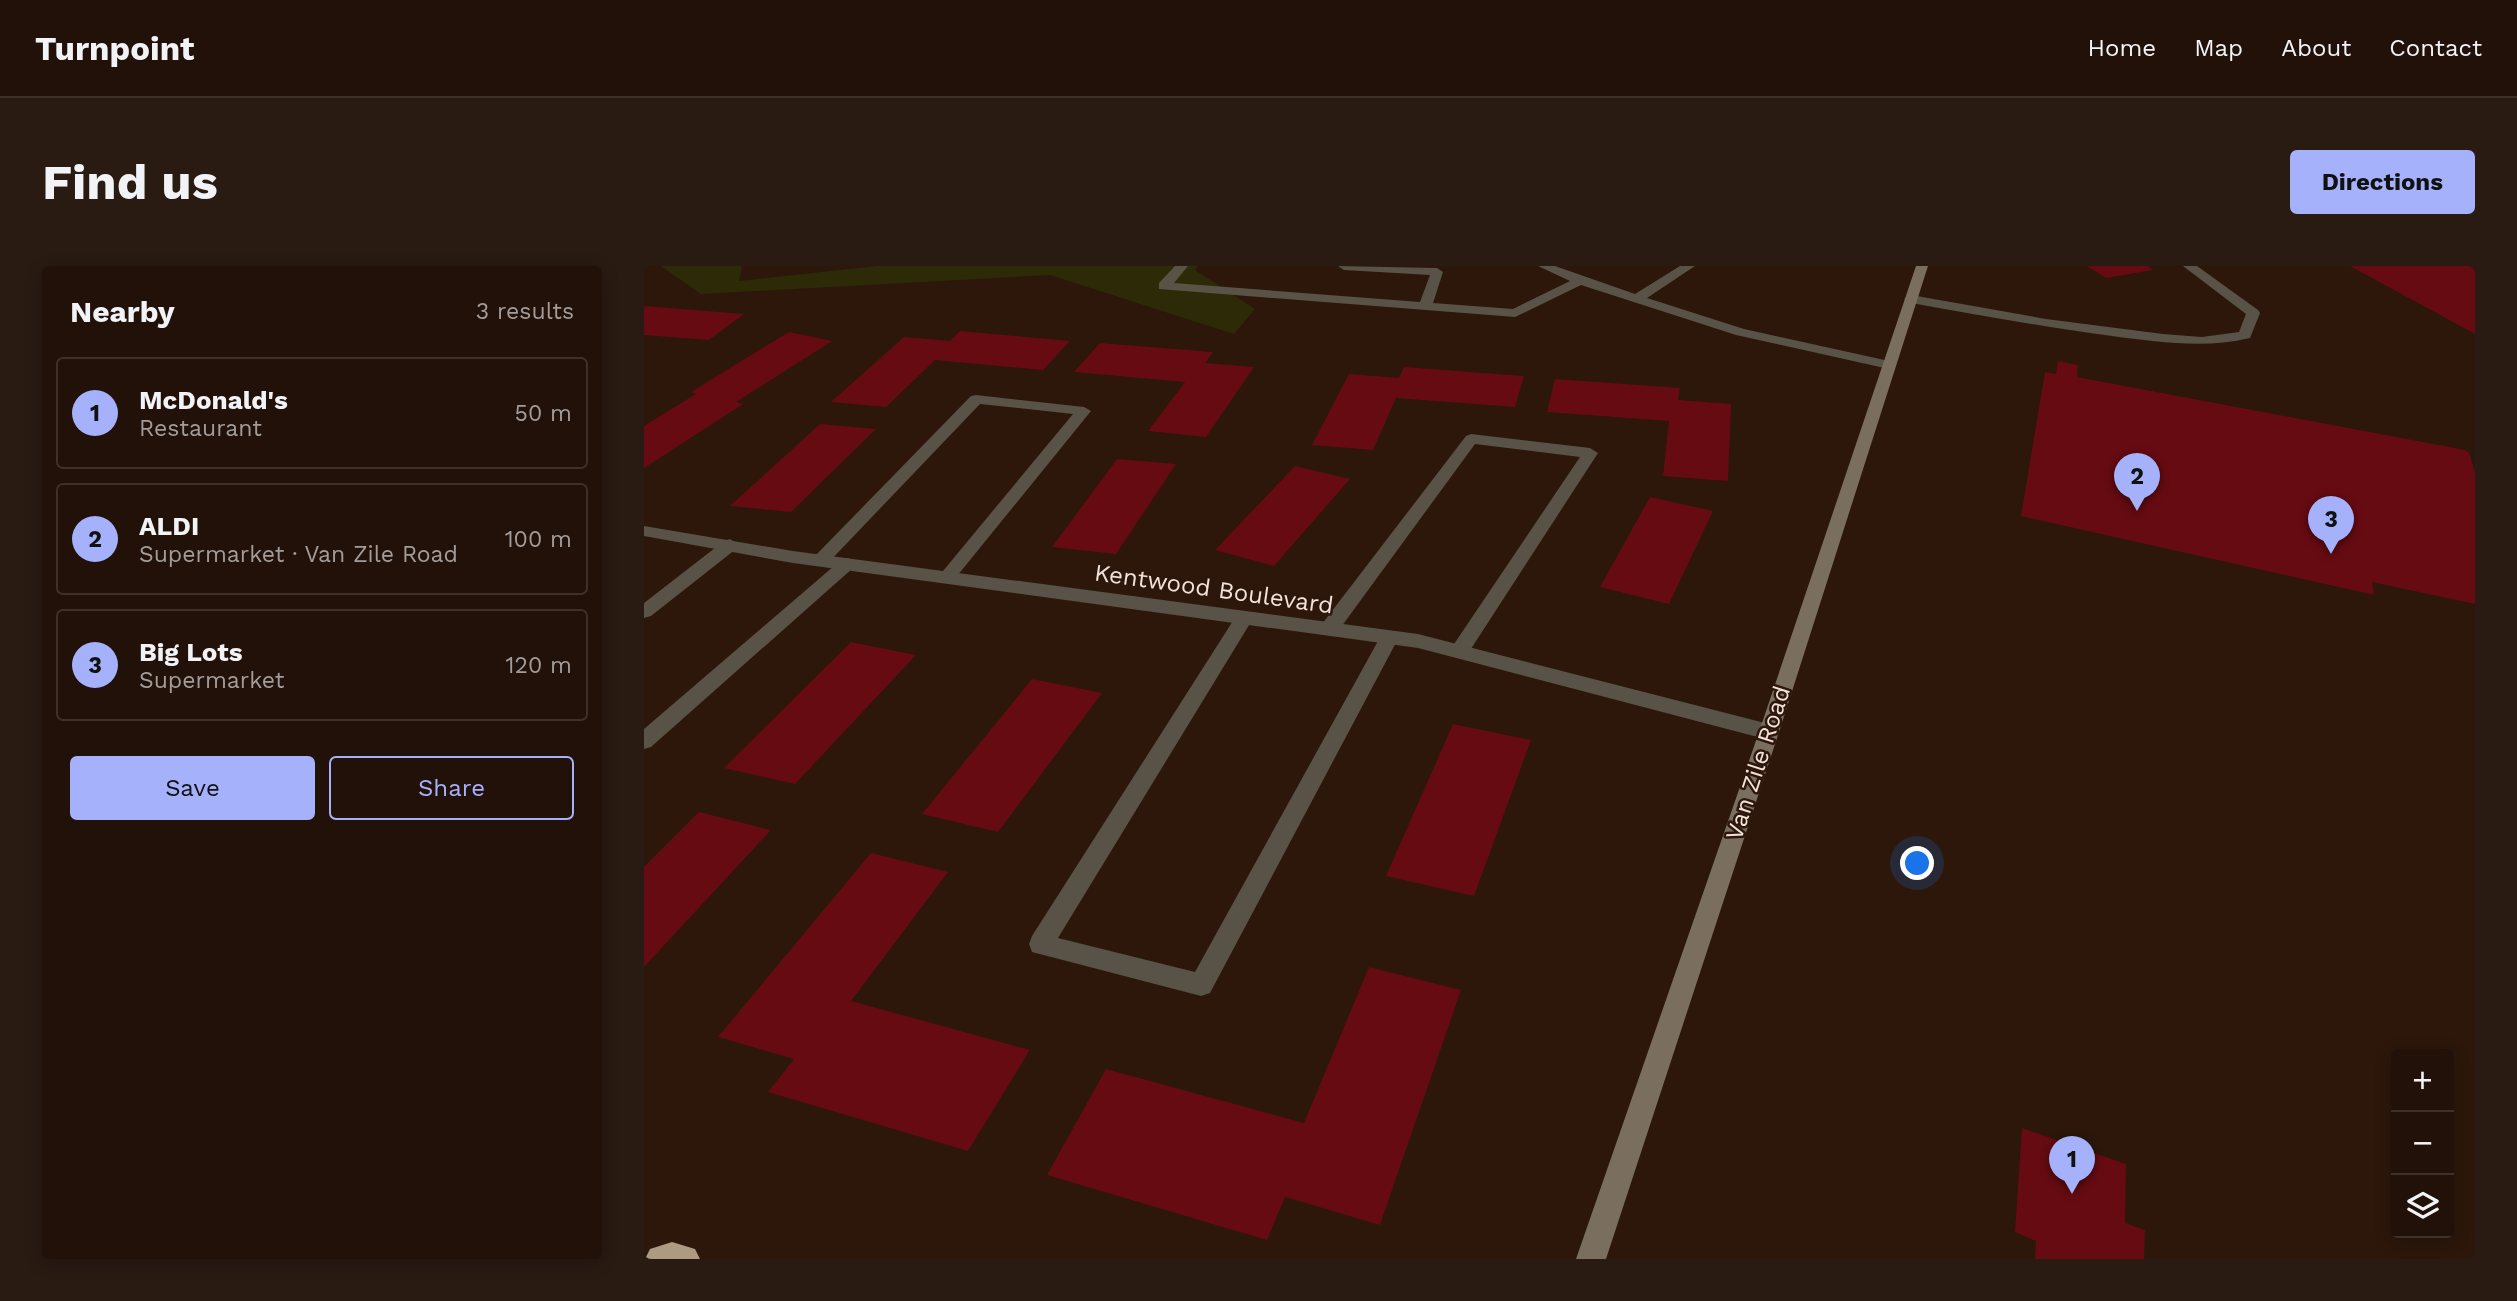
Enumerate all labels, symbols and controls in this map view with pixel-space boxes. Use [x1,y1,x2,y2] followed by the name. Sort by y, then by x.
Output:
[35,29,194,68] text: Turnpoint
[2088,34,2156,62] text: Home
[2194,34,2243,62] text: Map
[2281,34,2351,62] text: About
[2389,34,2482,62] text: Contact
[2290,150,2475,214] button: Directions
[42,153,218,211] text: Find us
[70,294,175,329] text: Nearby
[476,298,574,325] text: 3 results
[139,385,288,415] text: McDonald's
[90,400,100,427] text: 1
[515,400,572,427] text: 50 m
[139,415,262,442] text: Restaurant
[2114,453,2160,511] pin: 2
[2308,496,2354,554] pin: 3
[139,511,199,541] text: ALDI
[88,526,102,553] text: 2
[505,526,572,553] text: 100 m
[139,541,458,568] text: Supermarket · Van Zile Road
[1093,558,1335,620] street label: Kentwood Boulevard
[139,637,243,667] text: Big Lots
[88,652,102,679] text: 3
[506,652,572,679] text: 120 m
[139,667,284,694] text: Supermarket
[1720,682,1796,844] street label: Van Zile Road
[70,756,315,820] button: Save
[329,756,574,820] button: Share
[1900,846,1934,880] your location
[2391,1049,2454,1238] map controls
[2391,1049,2454,1112] button: +
[2391,1112,2454,1175] button: −
[2049,1136,2095,1194] pin: 1
[2391,1175,2454,1238] button: layers

